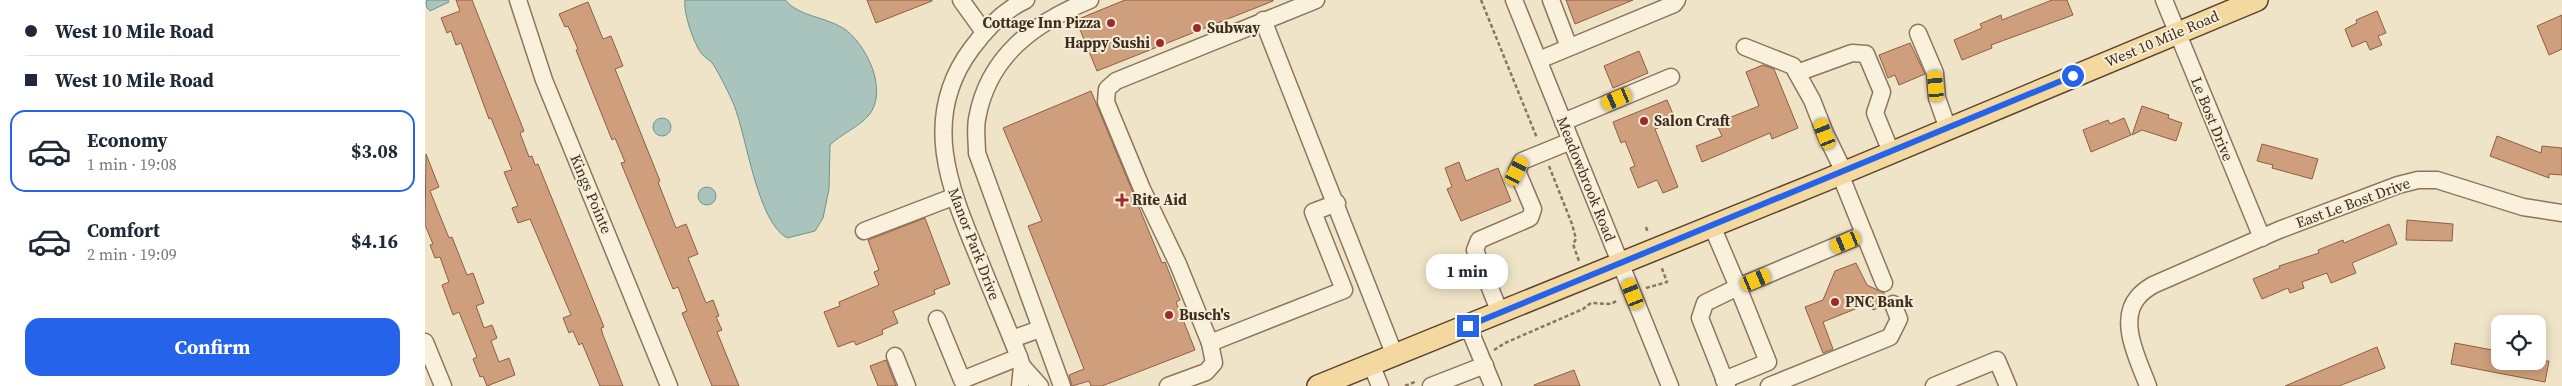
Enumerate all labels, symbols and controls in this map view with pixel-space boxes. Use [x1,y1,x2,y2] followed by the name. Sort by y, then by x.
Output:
[2102,5,2223,72] street label: West 10 Mile Road
[982,12,1102,33] place label: Cottage Inn Pizza
[1105,17,1117,29] marker: Cottage Inn Pizza
[1207,17,1260,38] place label: Subway
[55,18,214,44] text: West 10 Mile Road
[1191,22,1203,34] marker: Subway
[1064,32,1150,53] place label: Happy Sushi
[1154,37,1166,49] marker: Happy Sushi
[2062,65,2084,87] route start
[55,67,214,93] text: West 10 Mile Road
[1927,70,1944,102] car
[2186,74,2239,164] street label: Le Bost Drive
[1600,86,1633,112] car
[1654,110,1731,131] place label: Salon Craft
[1552,113,1621,245] street label: Meadowbrook Road
[1638,115,1650,127] marker: Salon Craft
[1812,117,1837,151] car
[87,127,168,153] text: Economy
[27,129,72,174] icon: car
[351,138,398,164] text: $3.08
[565,151,618,237] street label: Kings Pointe
[87,153,177,175] text: 1 min · 19:08
[1503,154,1530,188] car
[2293,172,2413,233] street label: East Le Bost Drive
[943,185,1006,303] street label: Manor Park Drive
[1132,189,1187,210] place label: Rite Aid
[1116,194,1128,206] marker: Rite Aid
[87,217,160,243] text: Comfort
[27,219,72,264] icon: car
[351,228,398,254] text: $4.16
[1829,229,1862,255] car
[87,243,177,265] text: 2 min · 19:09
[1427,254,1509,288] callout: 1 min
[1446,260,1488,282] text: 1 min
[1739,267,1772,293] car
[1620,277,1645,311] car
[1845,291,1913,312] place label: PNC Bank
[1829,296,1841,308] marker: PNC Bank
[1179,304,1230,325] place label: Busch's
[1163,309,1175,321] marker: Busch's
[1457,315,1479,337] route end
[2491,315,2546,370] map controls
[2491,315,2546,370] button: locate
[25,318,400,376] button: Confirm

